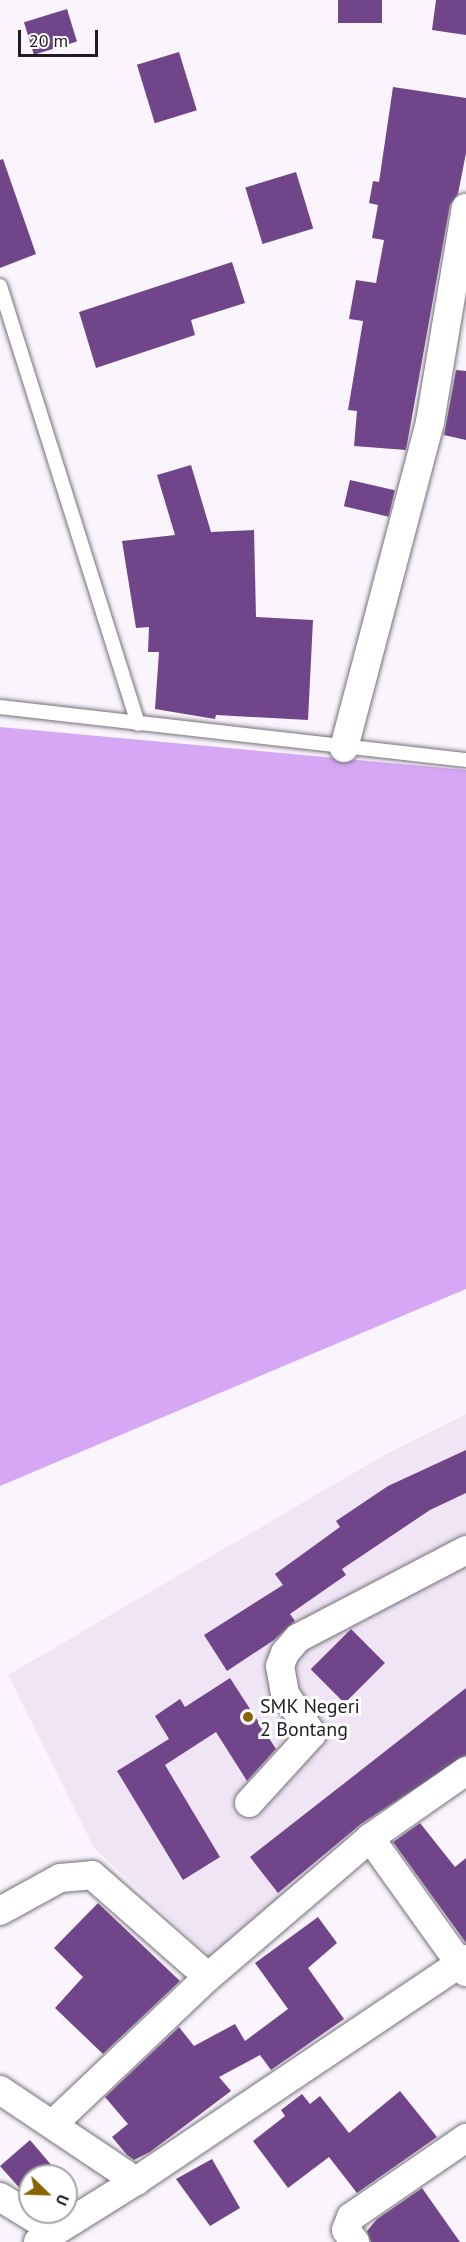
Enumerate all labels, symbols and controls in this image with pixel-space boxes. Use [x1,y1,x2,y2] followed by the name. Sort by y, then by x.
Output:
[21,18,100,56] scale bar
[29,29,68,52] text: 20 m
[260,1694,360,1741] place label: SMK Negeri 2 Bontang
[241,1710,255,1724] marker: SMK Negeri 2 Bontang
[18,2164,78,2224] north arrow
[52,2192,74,2209] text: U

